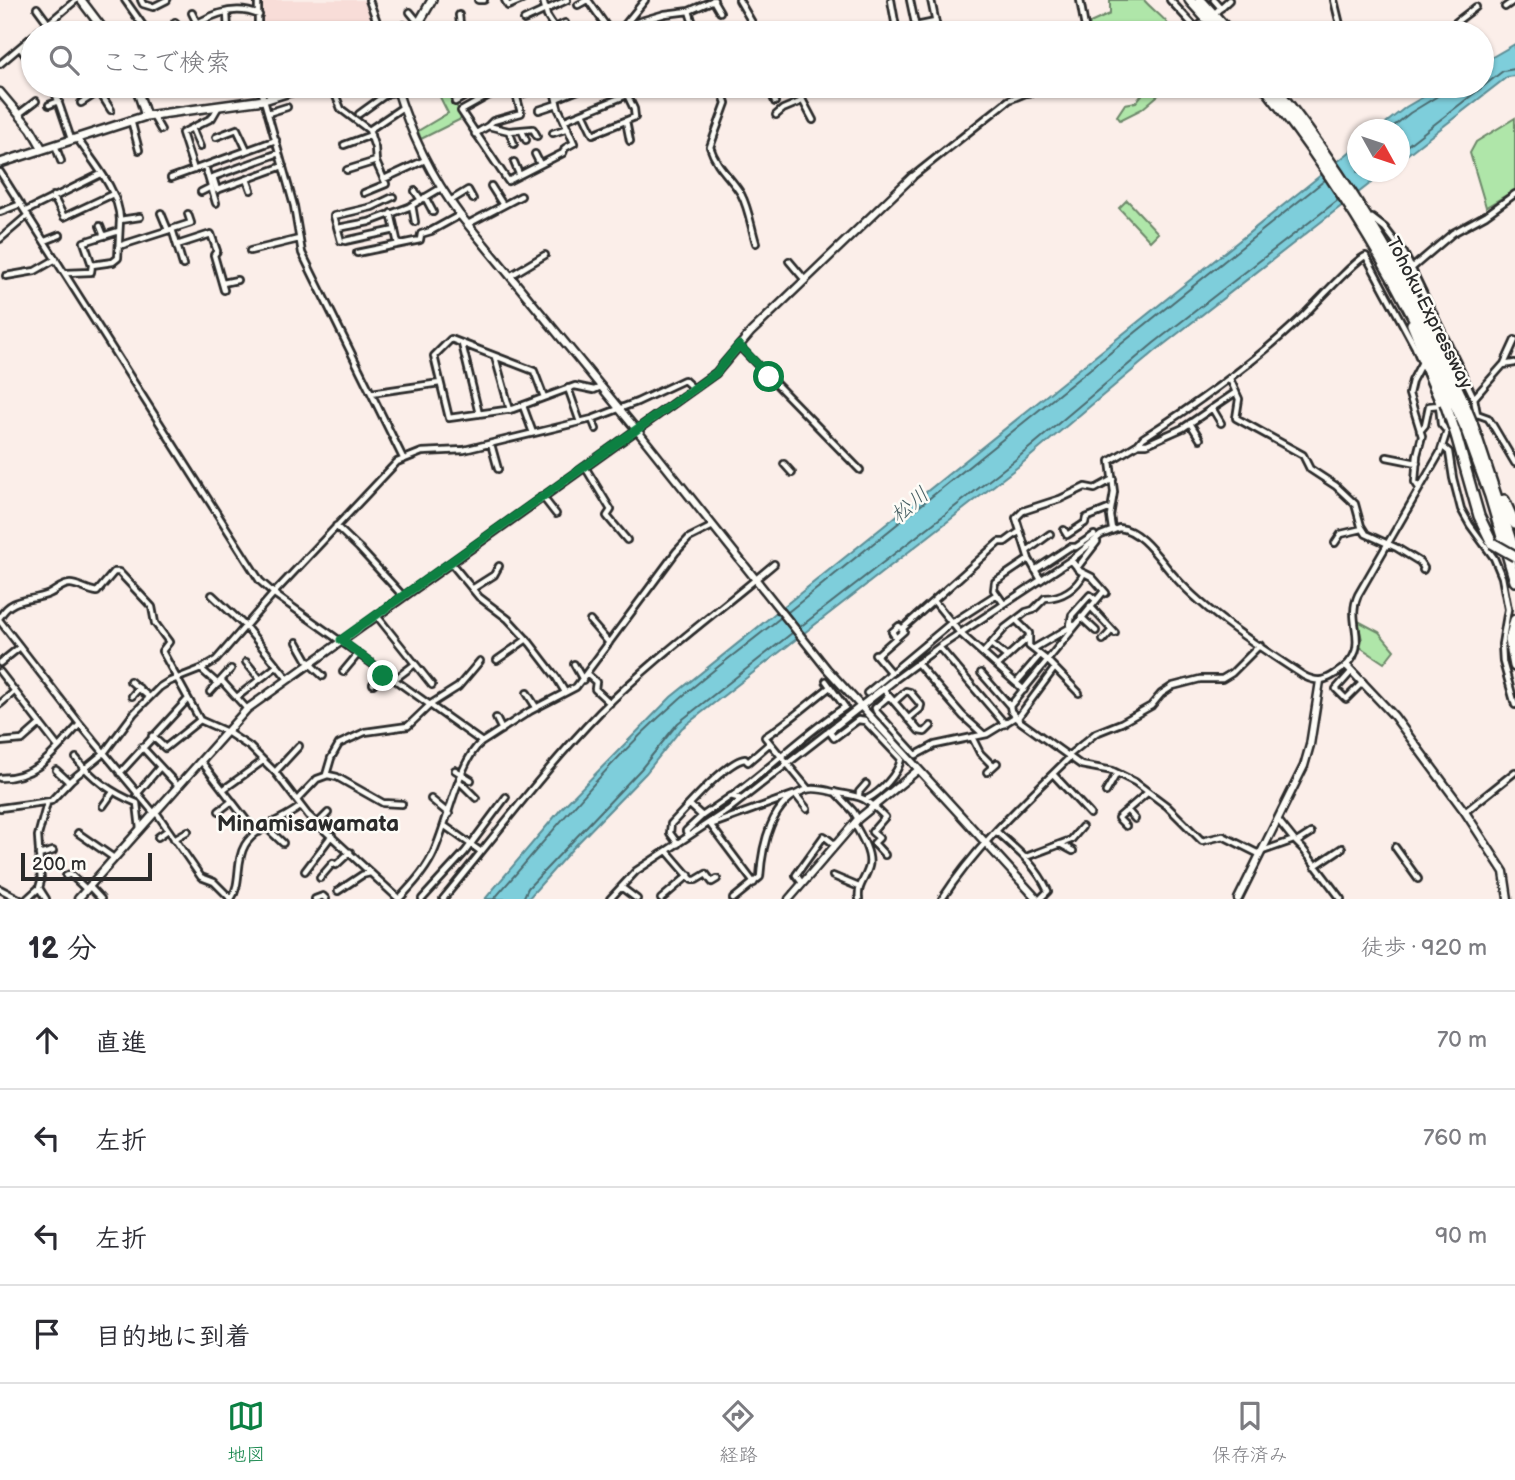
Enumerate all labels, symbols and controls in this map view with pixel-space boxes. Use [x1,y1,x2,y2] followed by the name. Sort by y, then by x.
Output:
[21,21,1494,98] search box
[45,41,83,79] icon: search
[101,48,231,79] text: ここで検索
[1347,119,1410,182] north arrow
[1381,233,1477,393] street label: Tohoku Expressway
[753,361,784,392] route start
[886,482,934,528] water label: 松川
[367,660,398,691] route end
[217,810,399,838] district label: Minamisawamata
[21,850,152,882] scale bar
[32,853,86,876] text: 200 m
[28,931,97,967] text: 12 分
[1360,934,1487,962] text: 徒歩 · 920 m
[28,1021,66,1059] icon: ahead
[1437,1026,1487,1054] text: 70 m
[95,1028,147,1059] text: 直進
[28,1119,66,1157] icon: left
[1423,1124,1487,1152] text: 760 m
[95,1126,147,1157] text: 左折
[28,1217,66,1255] icon: left
[1435,1222,1487,1250] text: 90 m
[95,1224,147,1255] text: 左折
[28,1315,66,1353] icon: arrive
[95,1322,251,1353] text: 目的地に到着
[227,1397,265,1467] tab: 地図
[719,1397,758,1467] tab: 経路
[1212,1397,1288,1467] tab: 保存済み

